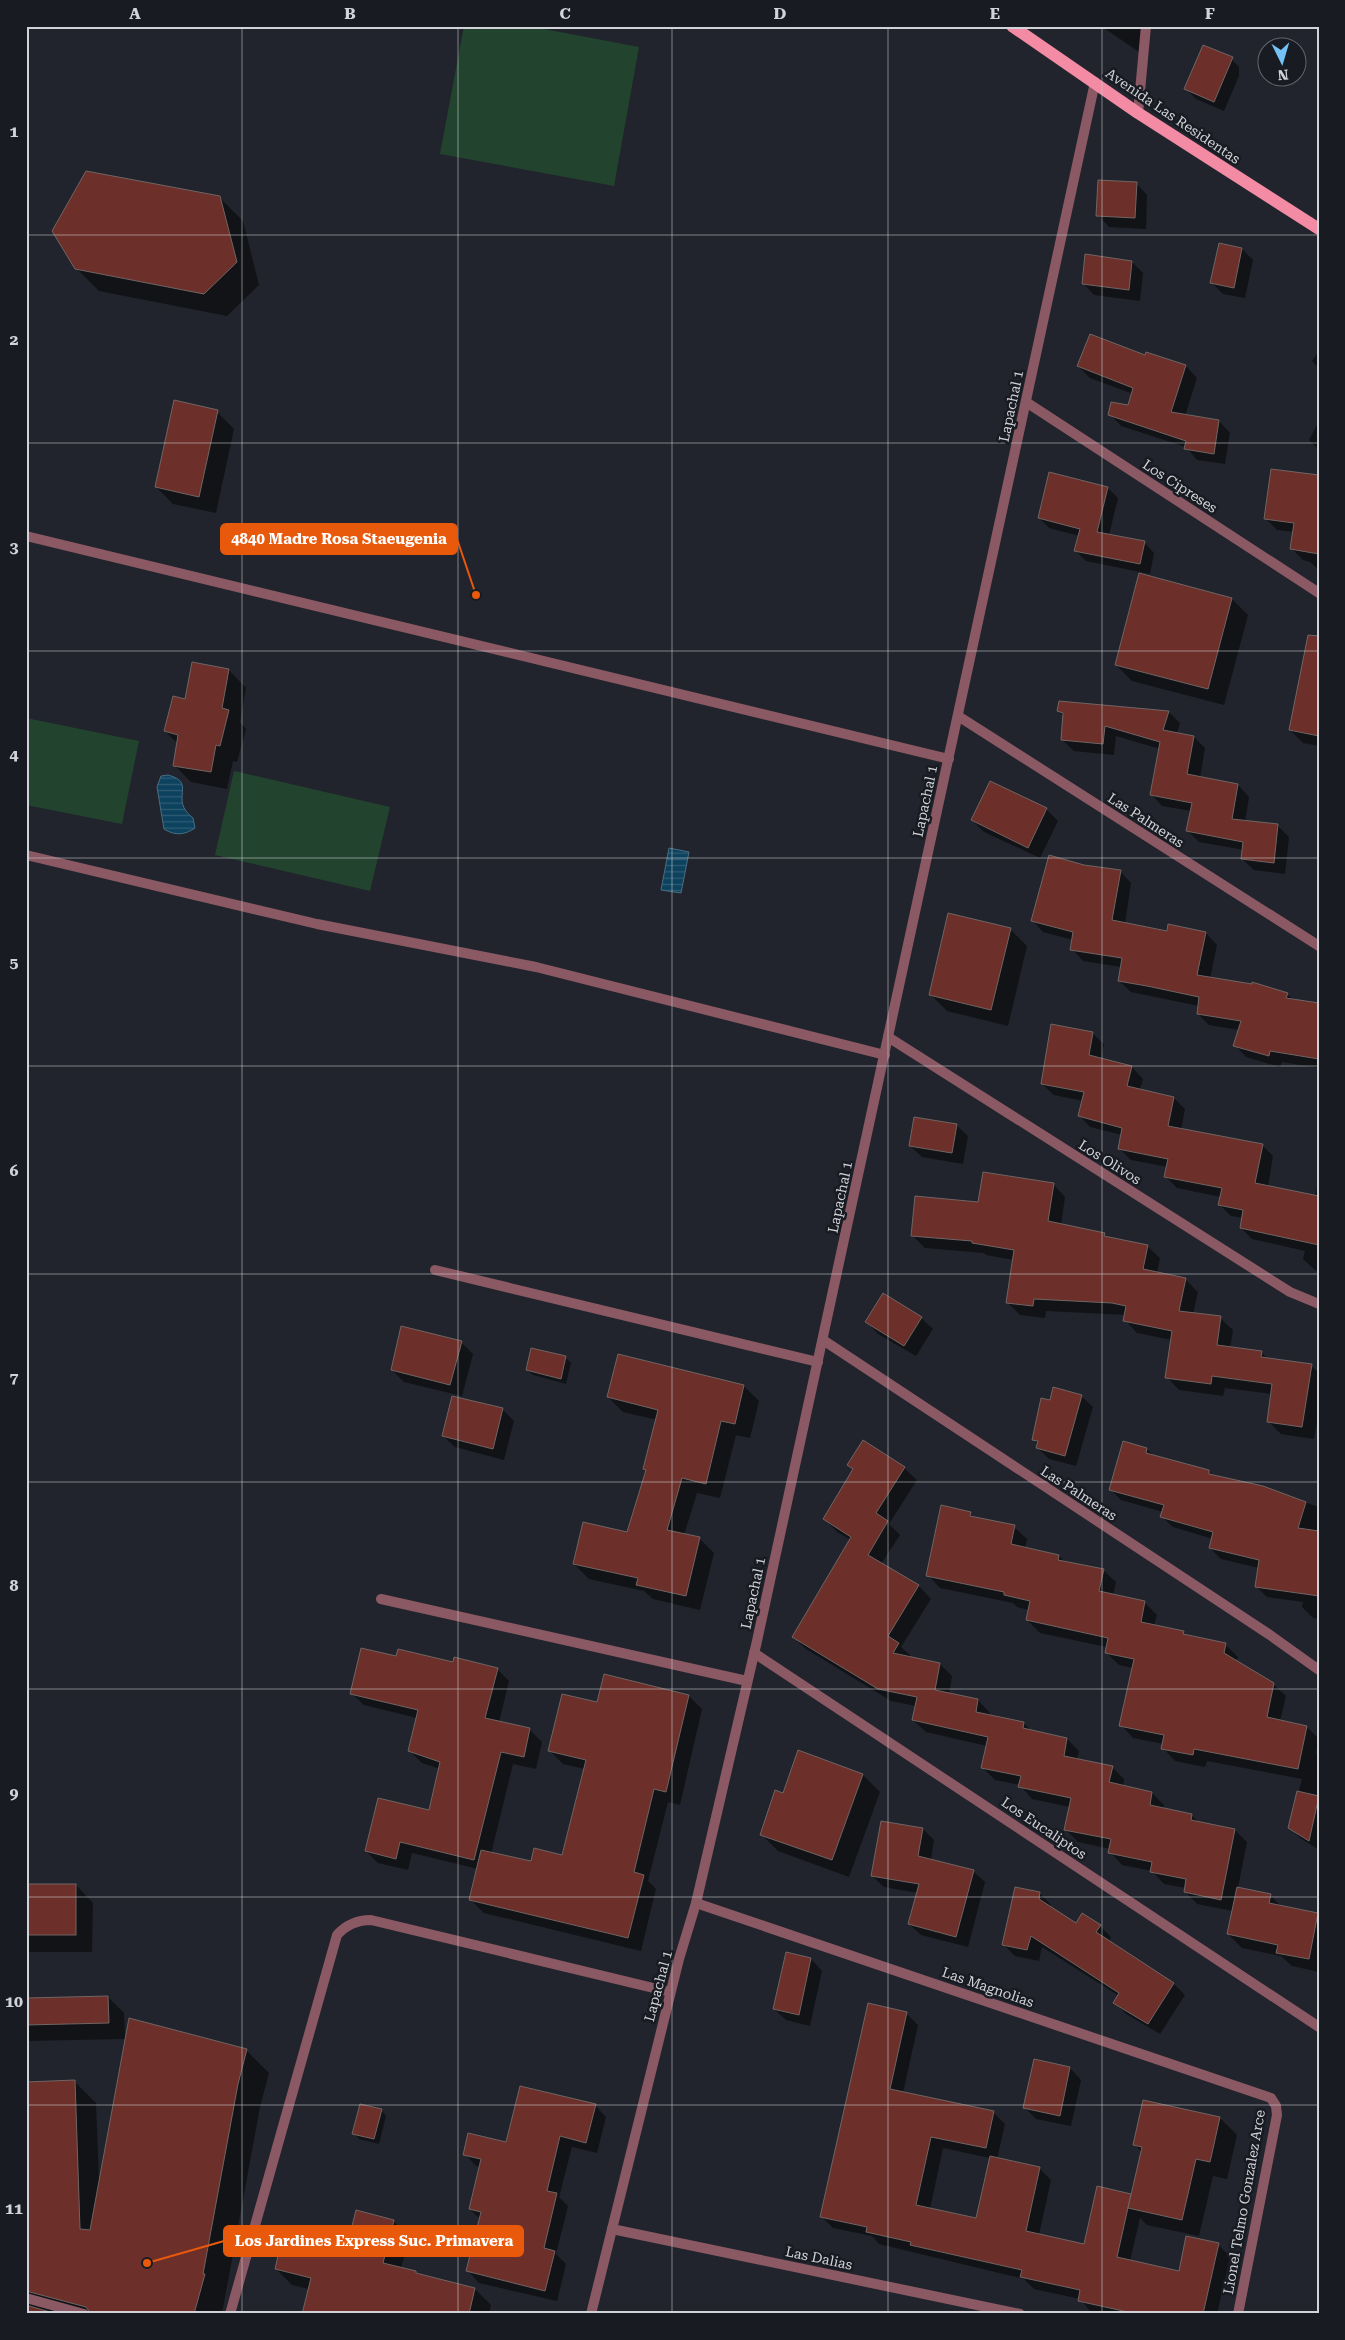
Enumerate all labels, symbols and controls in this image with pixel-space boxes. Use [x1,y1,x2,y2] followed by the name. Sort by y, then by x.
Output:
[129,4,141,23] text: A
[344,4,356,23] text: B
[559,4,571,23] text: C
[774,4,787,23] text: D
[990,4,1000,23] text: E
[1205,4,1215,23] text: F
[1258,38,1308,88] north arrow
[1103,65,1243,167] street label: Avenida Las Residentas
[1277,67,1289,83] text: N
[10,122,19,141] text: 1
[10,330,19,349] text: 2
[996,368,1026,443] street label: Lapachal 1
[1140,456,1221,516] street label: Los Cipreses
[221,524,457,554] callout: 4840 Madre Rosa Staeugenia
[231,530,447,548] text: 4840 Madre Rosa Staeugenia
[10,538,19,557] text: 3
[10,745,19,764] text: 4
[910,763,940,838] street label: Lapachal 1
[1105,789,1187,851] street label: Las Palmeras
[10,953,19,972] text: 5
[1076,1137,1144,1188] street label: Los Olivos
[825,1159,855,1234] street label: Lapachal 1
[10,1161,19,1180] text: 6
[10,1368,19,1387] text: 7
[1038,1462,1120,1524] street label: Las Palmeras
[738,1555,768,1630] street label: Lapachal 1
[10,1576,19,1595] text: 8
[10,1784,19,1803] text: 9
[999,1794,1090,1862] street label: Los Eucaliptos
[641,1949,675,2023] street label: Lapachal 1
[940,1964,1036,2010] street label: Las Magnolias
[5,1992,23,2011] text: 10
[1220,2108,1268,2296] street label: Lionel Telmo Gonzalez Arce
[5,2199,23,2218] text: 11
[224,2226,523,2256] callout: Los Jardines Express Suc. Primavera
[235,2232,514,2250] text: Los Jardines Express Suc. Primavera
[784,2243,854,2273] street label: Las Dalias

